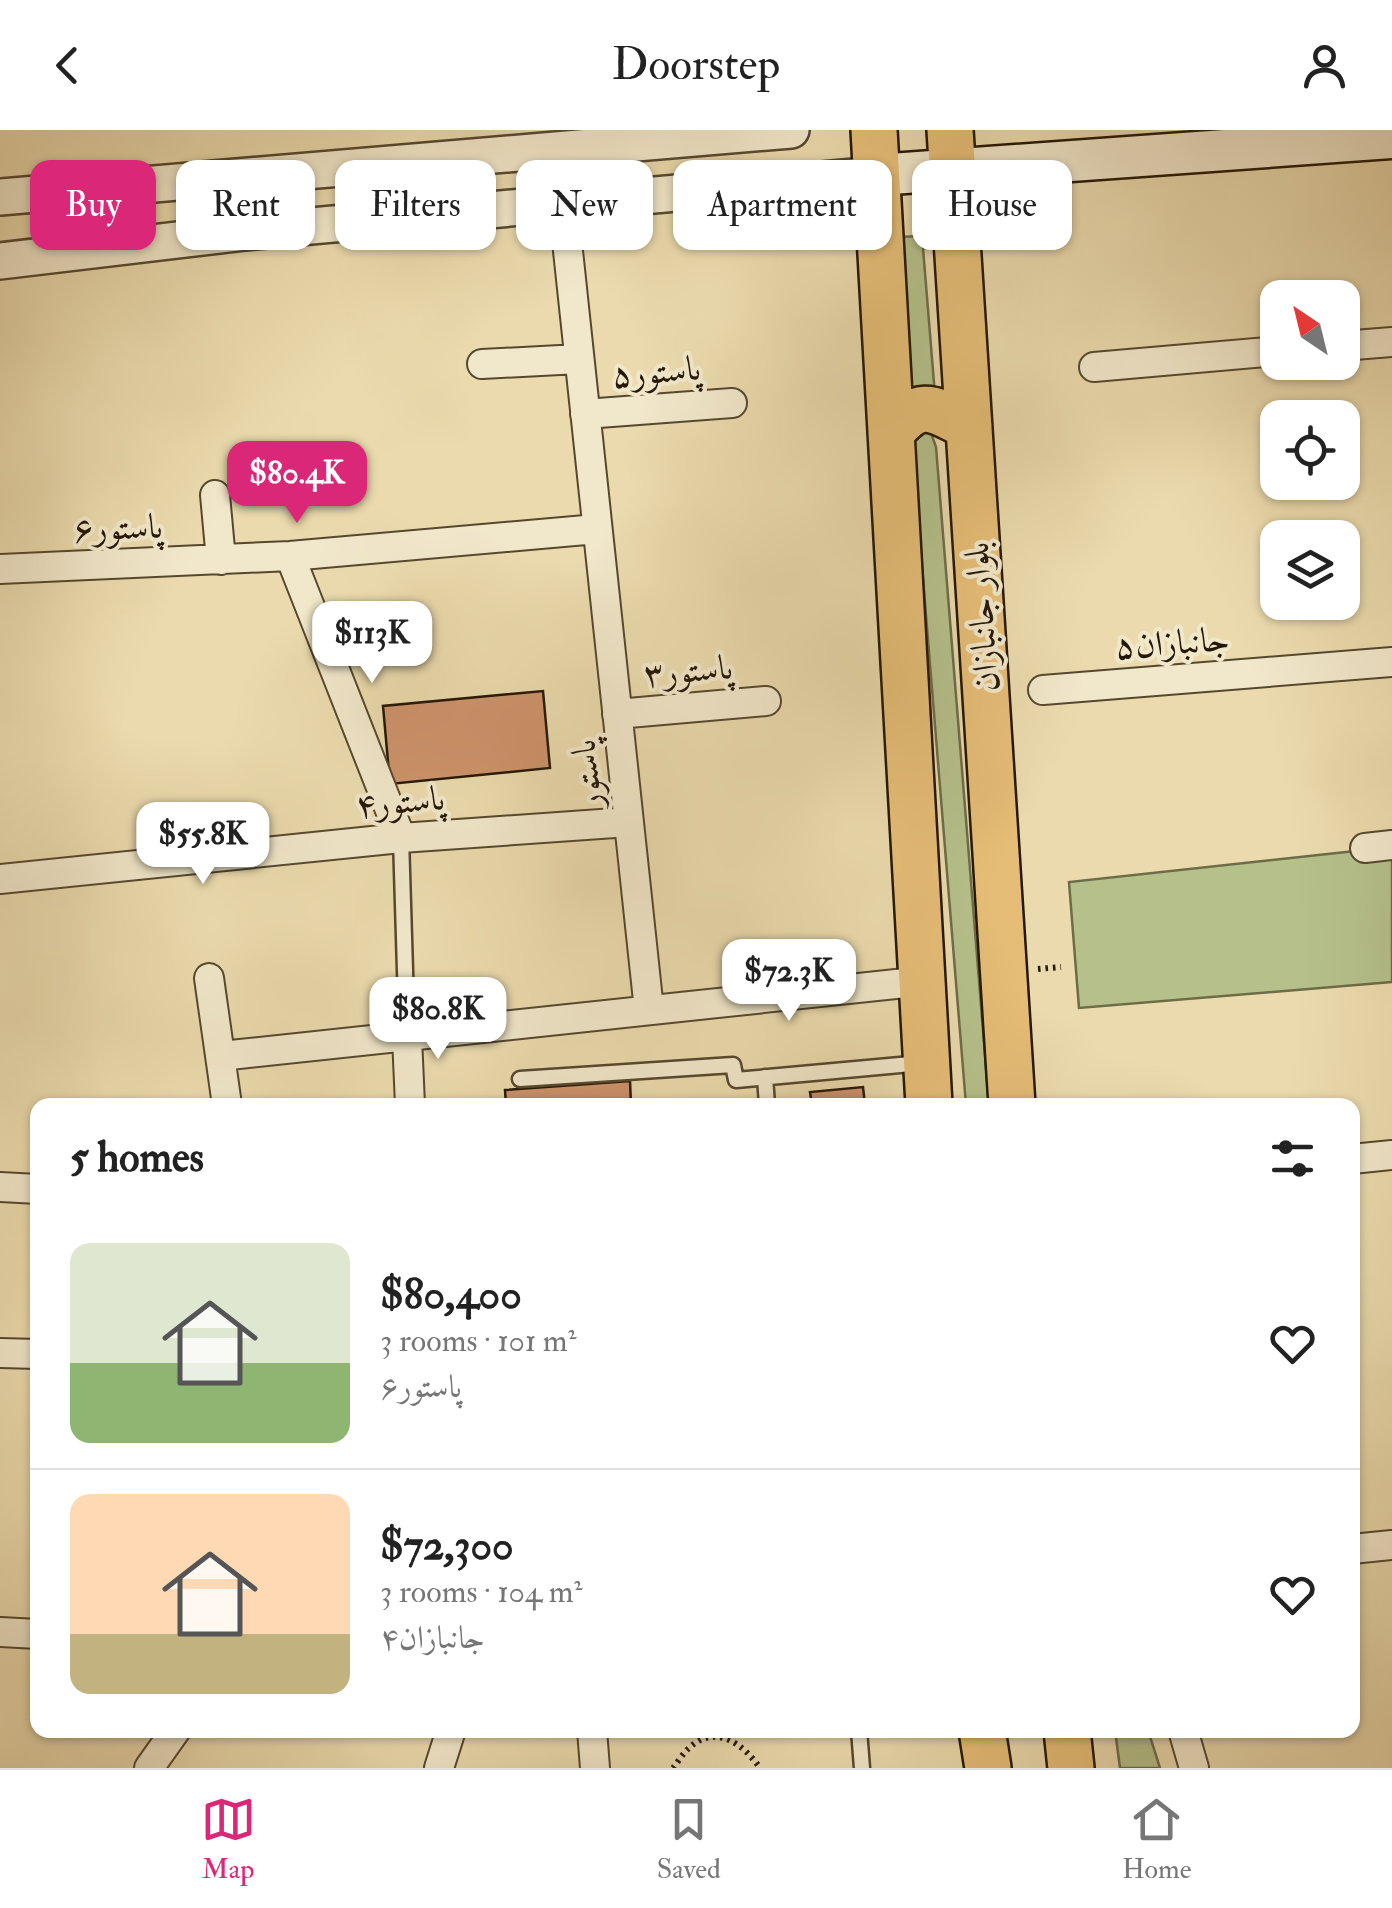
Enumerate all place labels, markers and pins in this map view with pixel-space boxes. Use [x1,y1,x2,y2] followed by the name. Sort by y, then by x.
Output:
[216,441,378,526] pin: $80.4K
[302,601,442,686] pin: $113K
[122,802,284,887] pin: $55.8K
[708,939,870,1024] pin: $72.3K
[357,977,519,1062] pin: $80.8K

